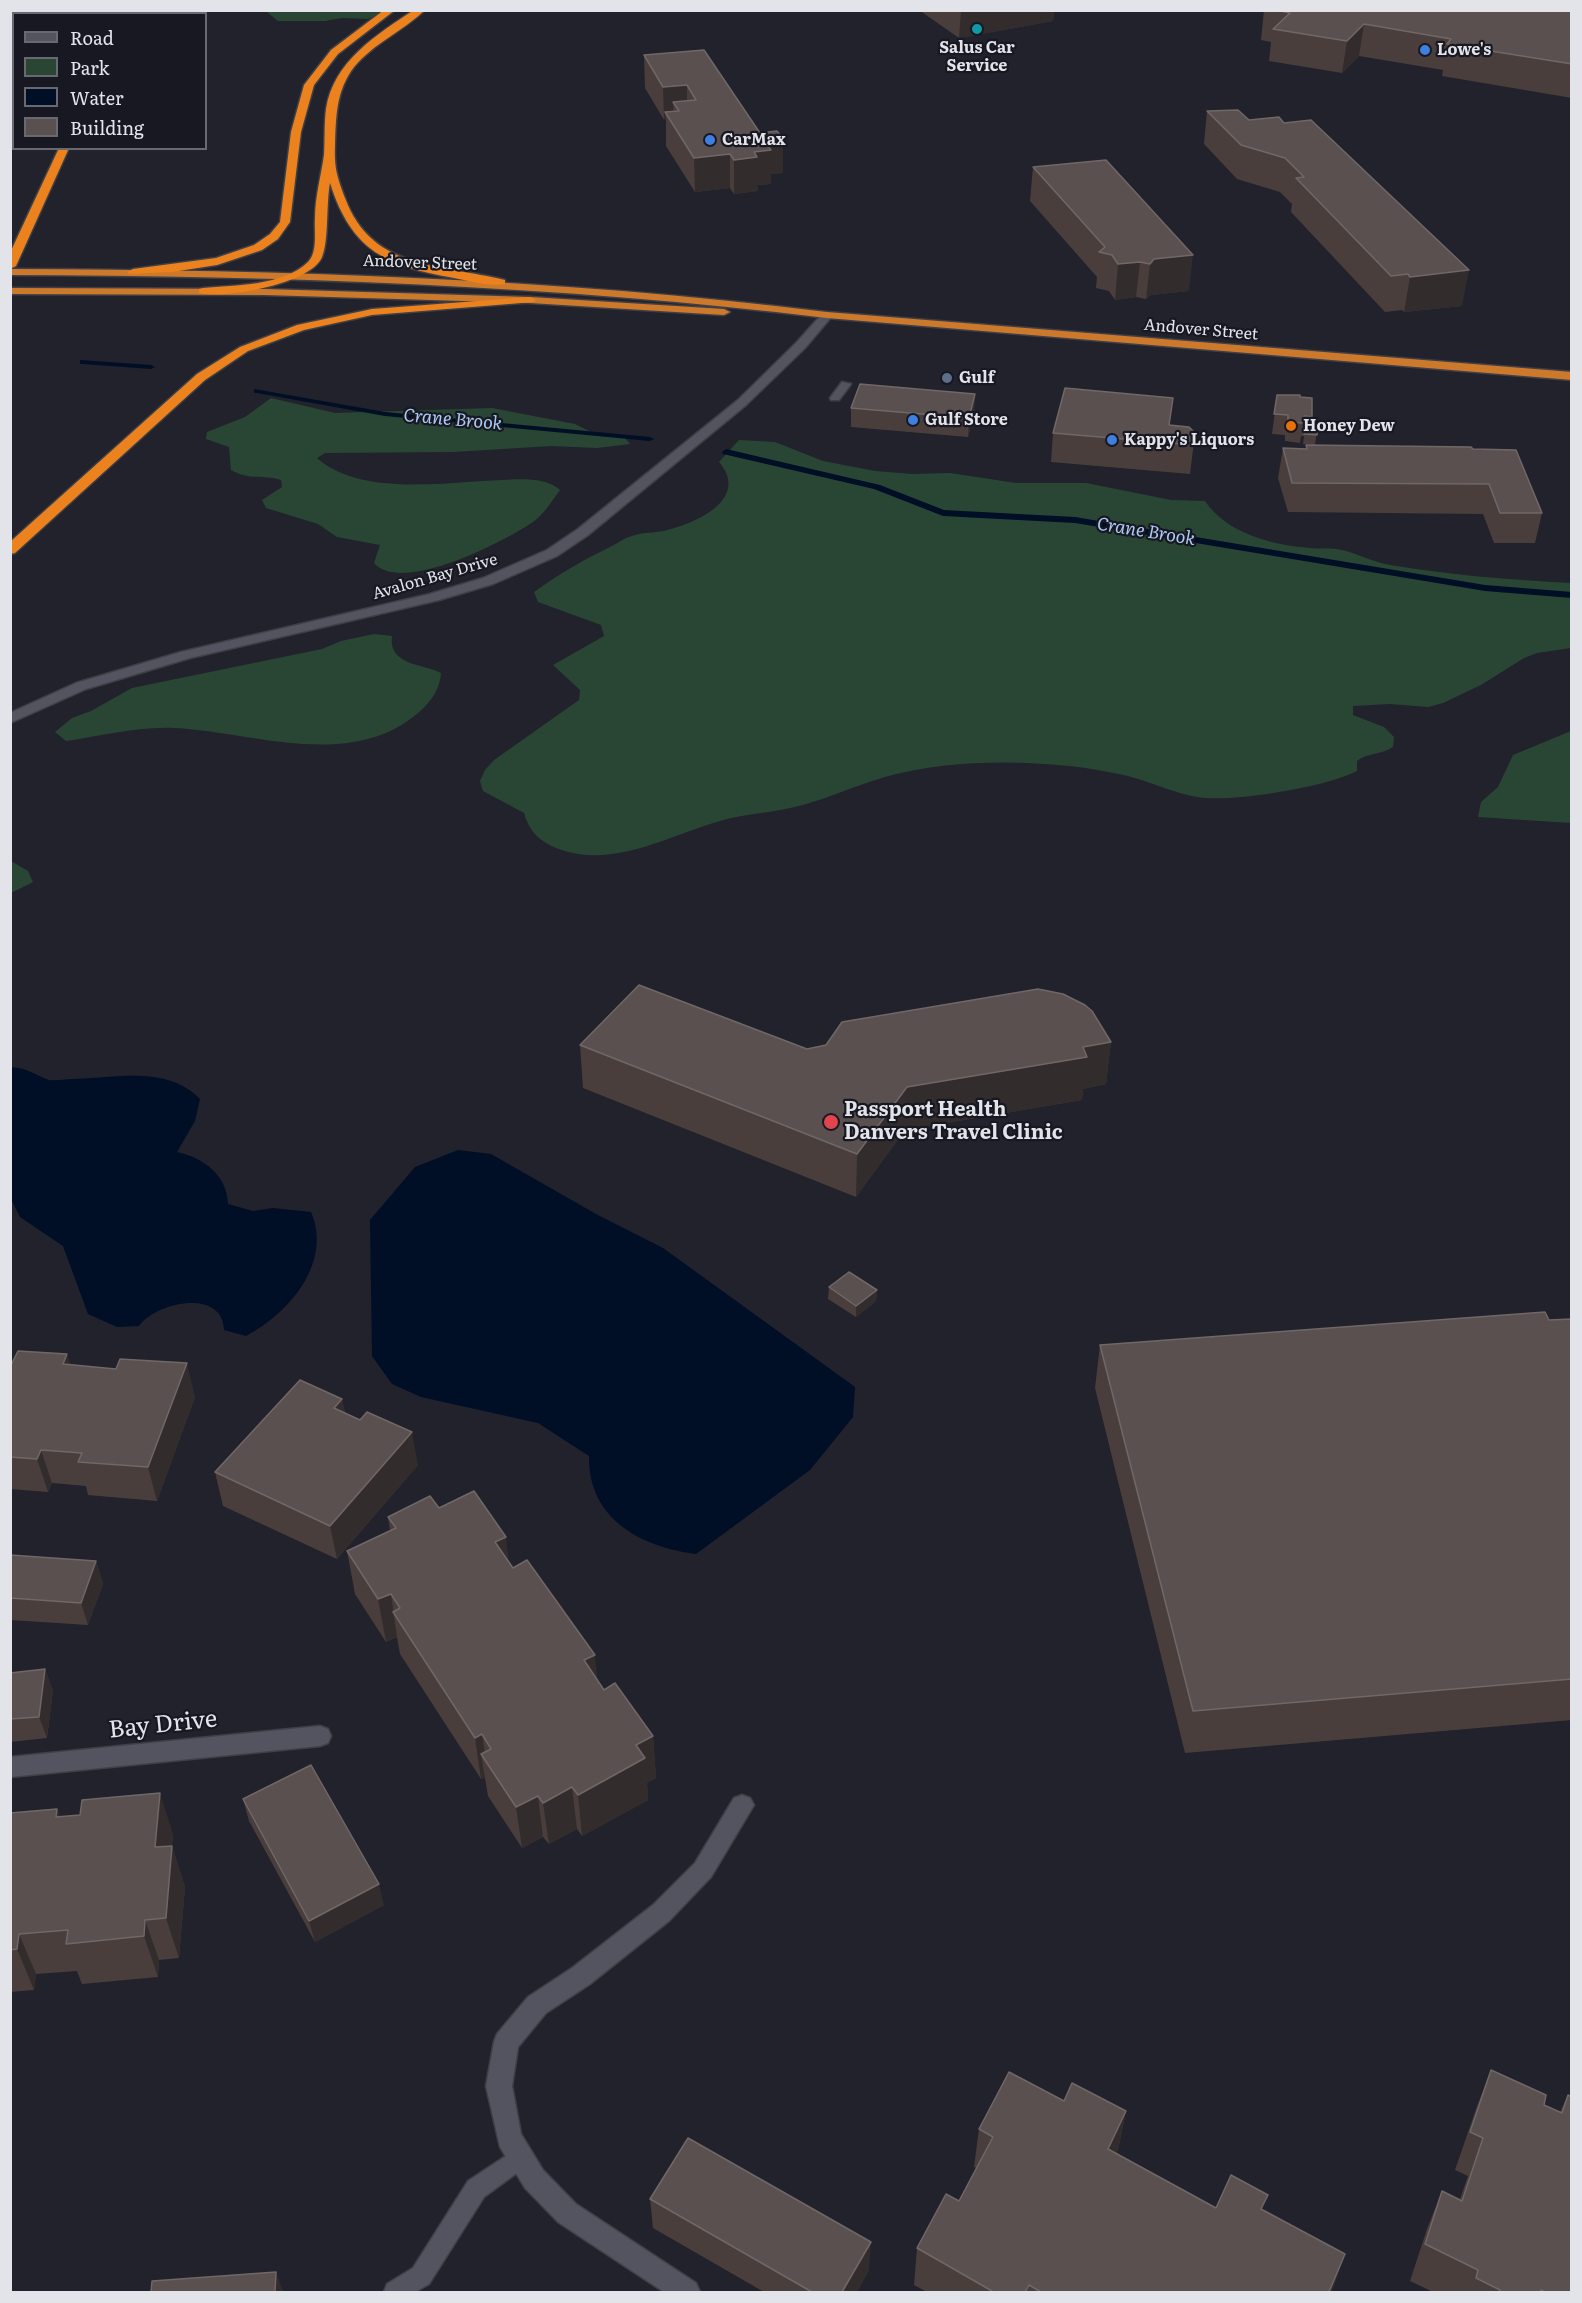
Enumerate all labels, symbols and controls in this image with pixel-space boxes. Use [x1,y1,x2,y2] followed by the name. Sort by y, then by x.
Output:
[12,12,207,150] legend
[970,22,984,36] marker: Salus Car Service
[70,24,114,51] text: Road
[939,38,1015,76] place label: Salus Car Service
[1437,40,1491,60] place label: Lowe's
[1418,43,1432,57] marker: Lowe's
[70,54,109,81] text: Park
[70,84,123,111] text: Water
[70,114,144,141] text: Building
[722,130,786,150] place label: CarMax
[703,133,717,147] marker: CarMax
[362,251,478,275] street label: Andover Street
[1143,315,1259,345] street label: Andover Street
[959,368,995,388] place label: Gulf
[940,371,954,385] marker: Gulf
[403,405,503,435] water label: Crane Brook
[925,410,1008,430] place label: Gulf Store
[906,413,920,427] marker: Gulf Store
[1303,416,1395,436] place label: Honey Dew
[1284,419,1298,433] marker: Honey Dew
[1124,430,1254,450] place label: Kappy's Liquors
[1105,433,1119,447] marker: Kappy's Liquors
[1095,514,1197,550] water label: Crane Brook
[370,550,500,604] street label: Avalon Bay Drive
[844,1098,1063,1145] place label: Passport Health Danvers Travel Clinic
[822,1113,840,1131] marker: Passport Health Danvers Travel Clinic
[107,1705,219,1745] street label: Bay Drive

